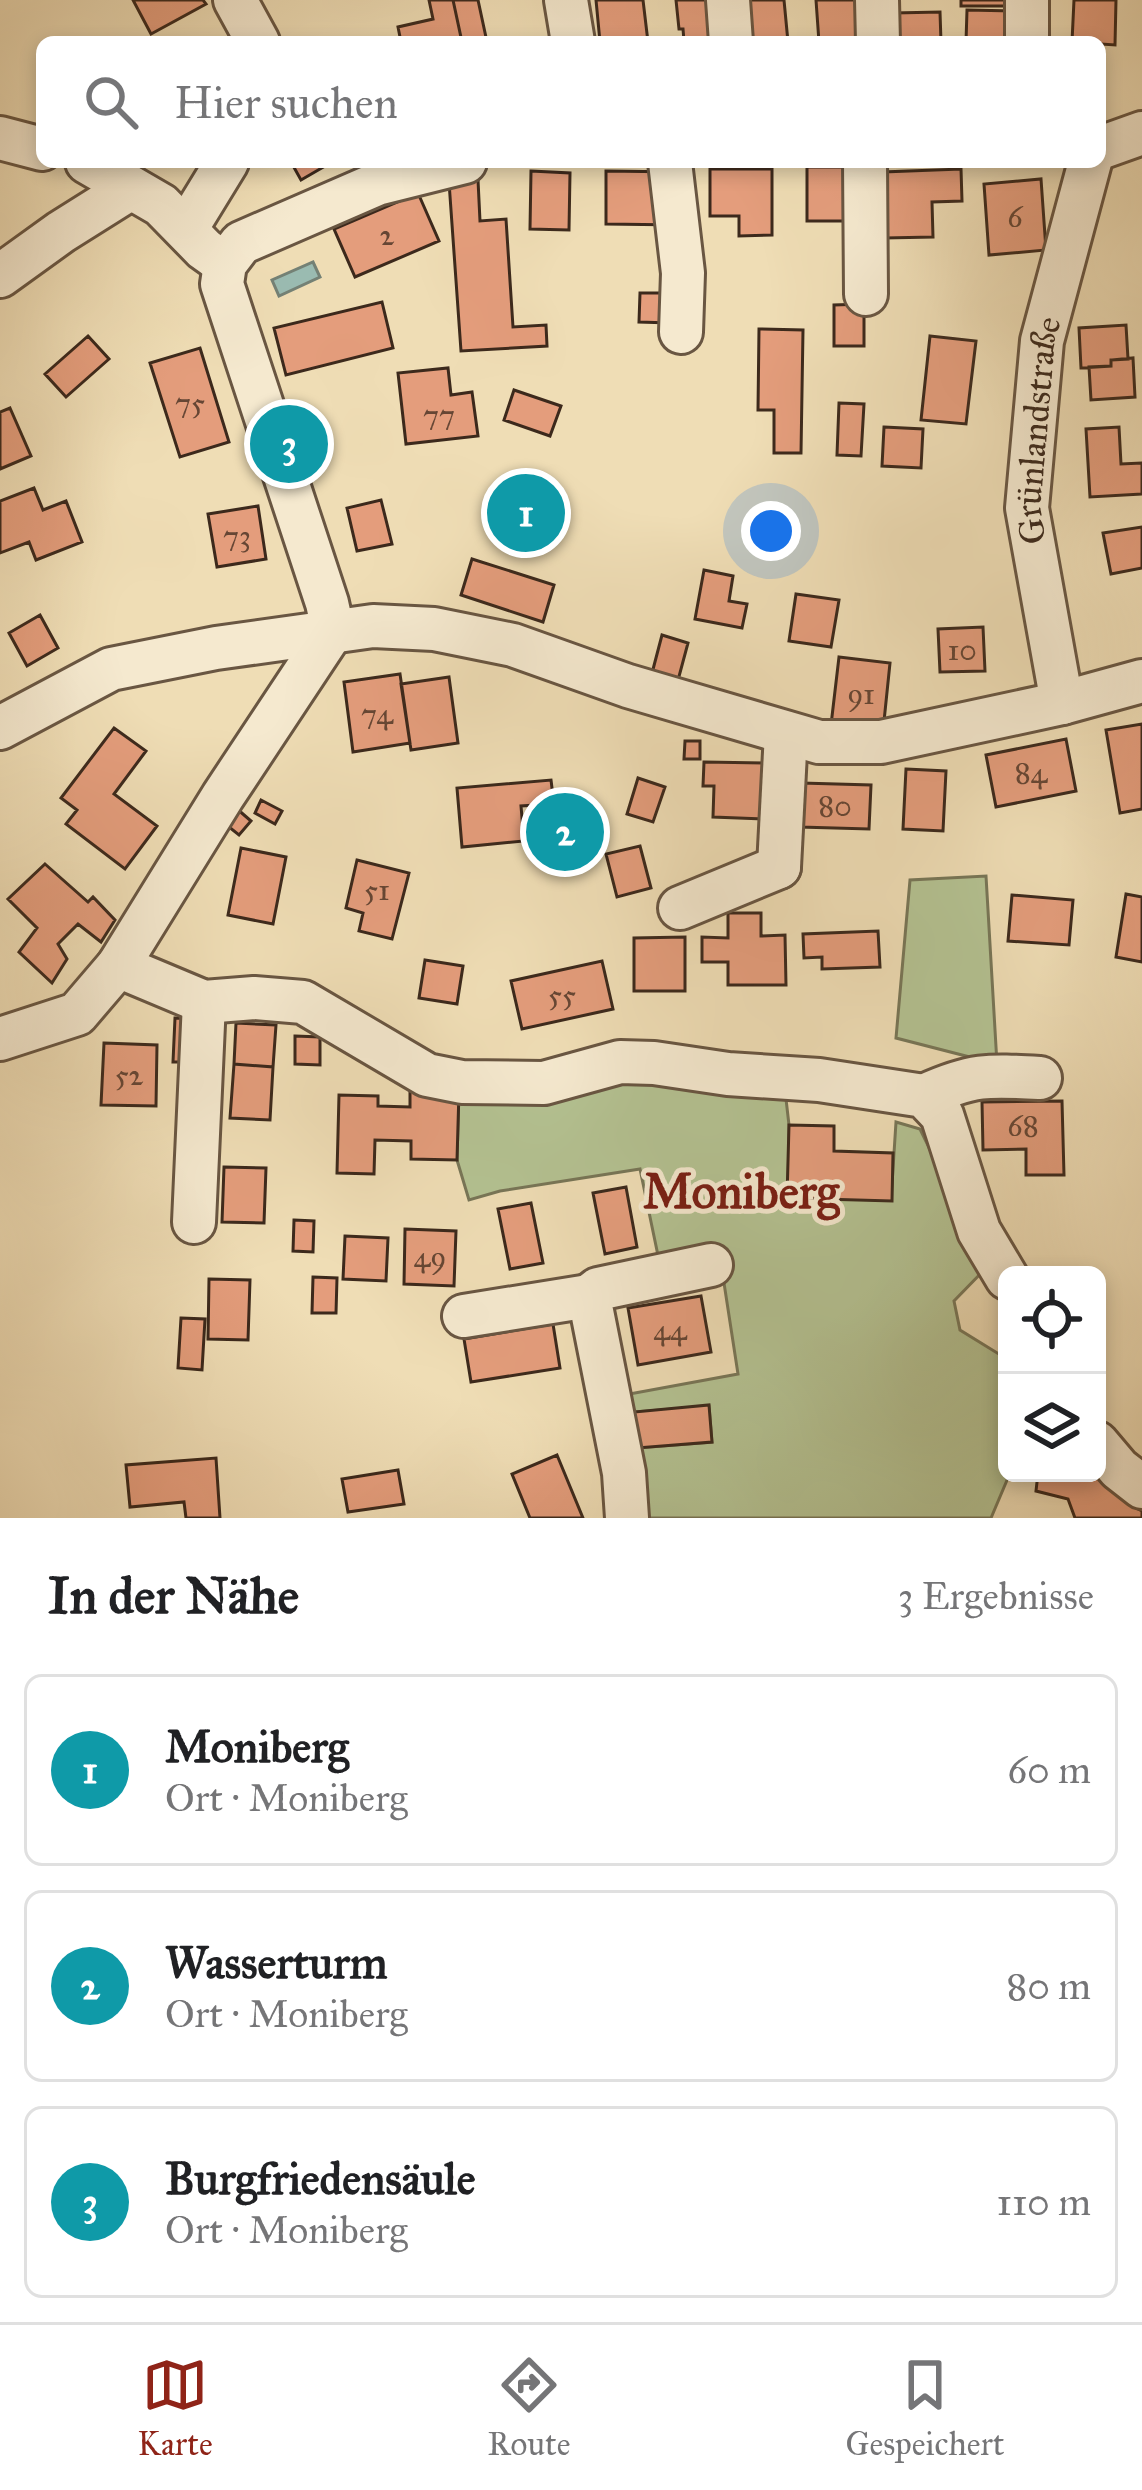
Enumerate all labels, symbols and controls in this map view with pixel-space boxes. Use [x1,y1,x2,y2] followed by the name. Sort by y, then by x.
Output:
[36,36,1106,168] search box
[78,69,144,135] icon: search
[174,75,398,130] text: Hier suchen
[1007,199,1024,235] house number: 6
[380,217,395,253] house number: 2
[1006,311,1071,548] street label: Grünlandstraße
[175,385,205,421] house number: 75
[423,397,455,433] house number: 77
[250,399,328,489] pin: 3
[487,468,565,558] pin: 1
[741,501,801,561] your location
[223,518,251,554] house number: 73
[947,632,977,668] house number: 10
[847,676,875,713] house number: 91
[361,696,394,732] house number: 74
[1015,755,1049,791] house number: 84
[526,787,604,877] pin: 2
[818,788,852,824] house number: 80
[364,872,390,908] house number: 51
[548,977,576,1013] house number: 55
[115,1057,144,1093] house number: 52
[1007,1108,1039,1144] house number: 68
[643,1162,841,1221] district label: Moniberg
[414,1239,446,1276] house number: 49
[998,1266,1106,1482] map controls
[998,1266,1106,1374] button: locate
[653,1312,688,1348] house number: 44
[998,1374,1106,1482] button: layers
[48,1565,299,1627] text: In der Nähe
[898,1572,1094,1620] text: 3 Ergebnisse
[165,1719,349,1774] text: Moniberg
[82,1746,98,1794] text: 1
[1007,1746,1091,1794] text: 60 m
[165,1774,408,1822] text: Ort · Moniberg
[165,1935,388,1990] text: Wasserturm
[80,1962,100,2010] text: 2
[1006,1962,1091,2010] text: 80 m
[165,1990,408,2038] text: Ort · Moniberg
[165,2151,475,2206] text: Burgfriedensäule
[82,2178,98,2226] text: 3
[996,2178,1091,2226] text: 110 m
[165,2206,408,2254] text: Ort · Moniberg
[137,2352,213,2464] tab: Karte
[488,2352,570,2464] tab: Route
[845,2352,1004,2464] tab: Gespeichert

